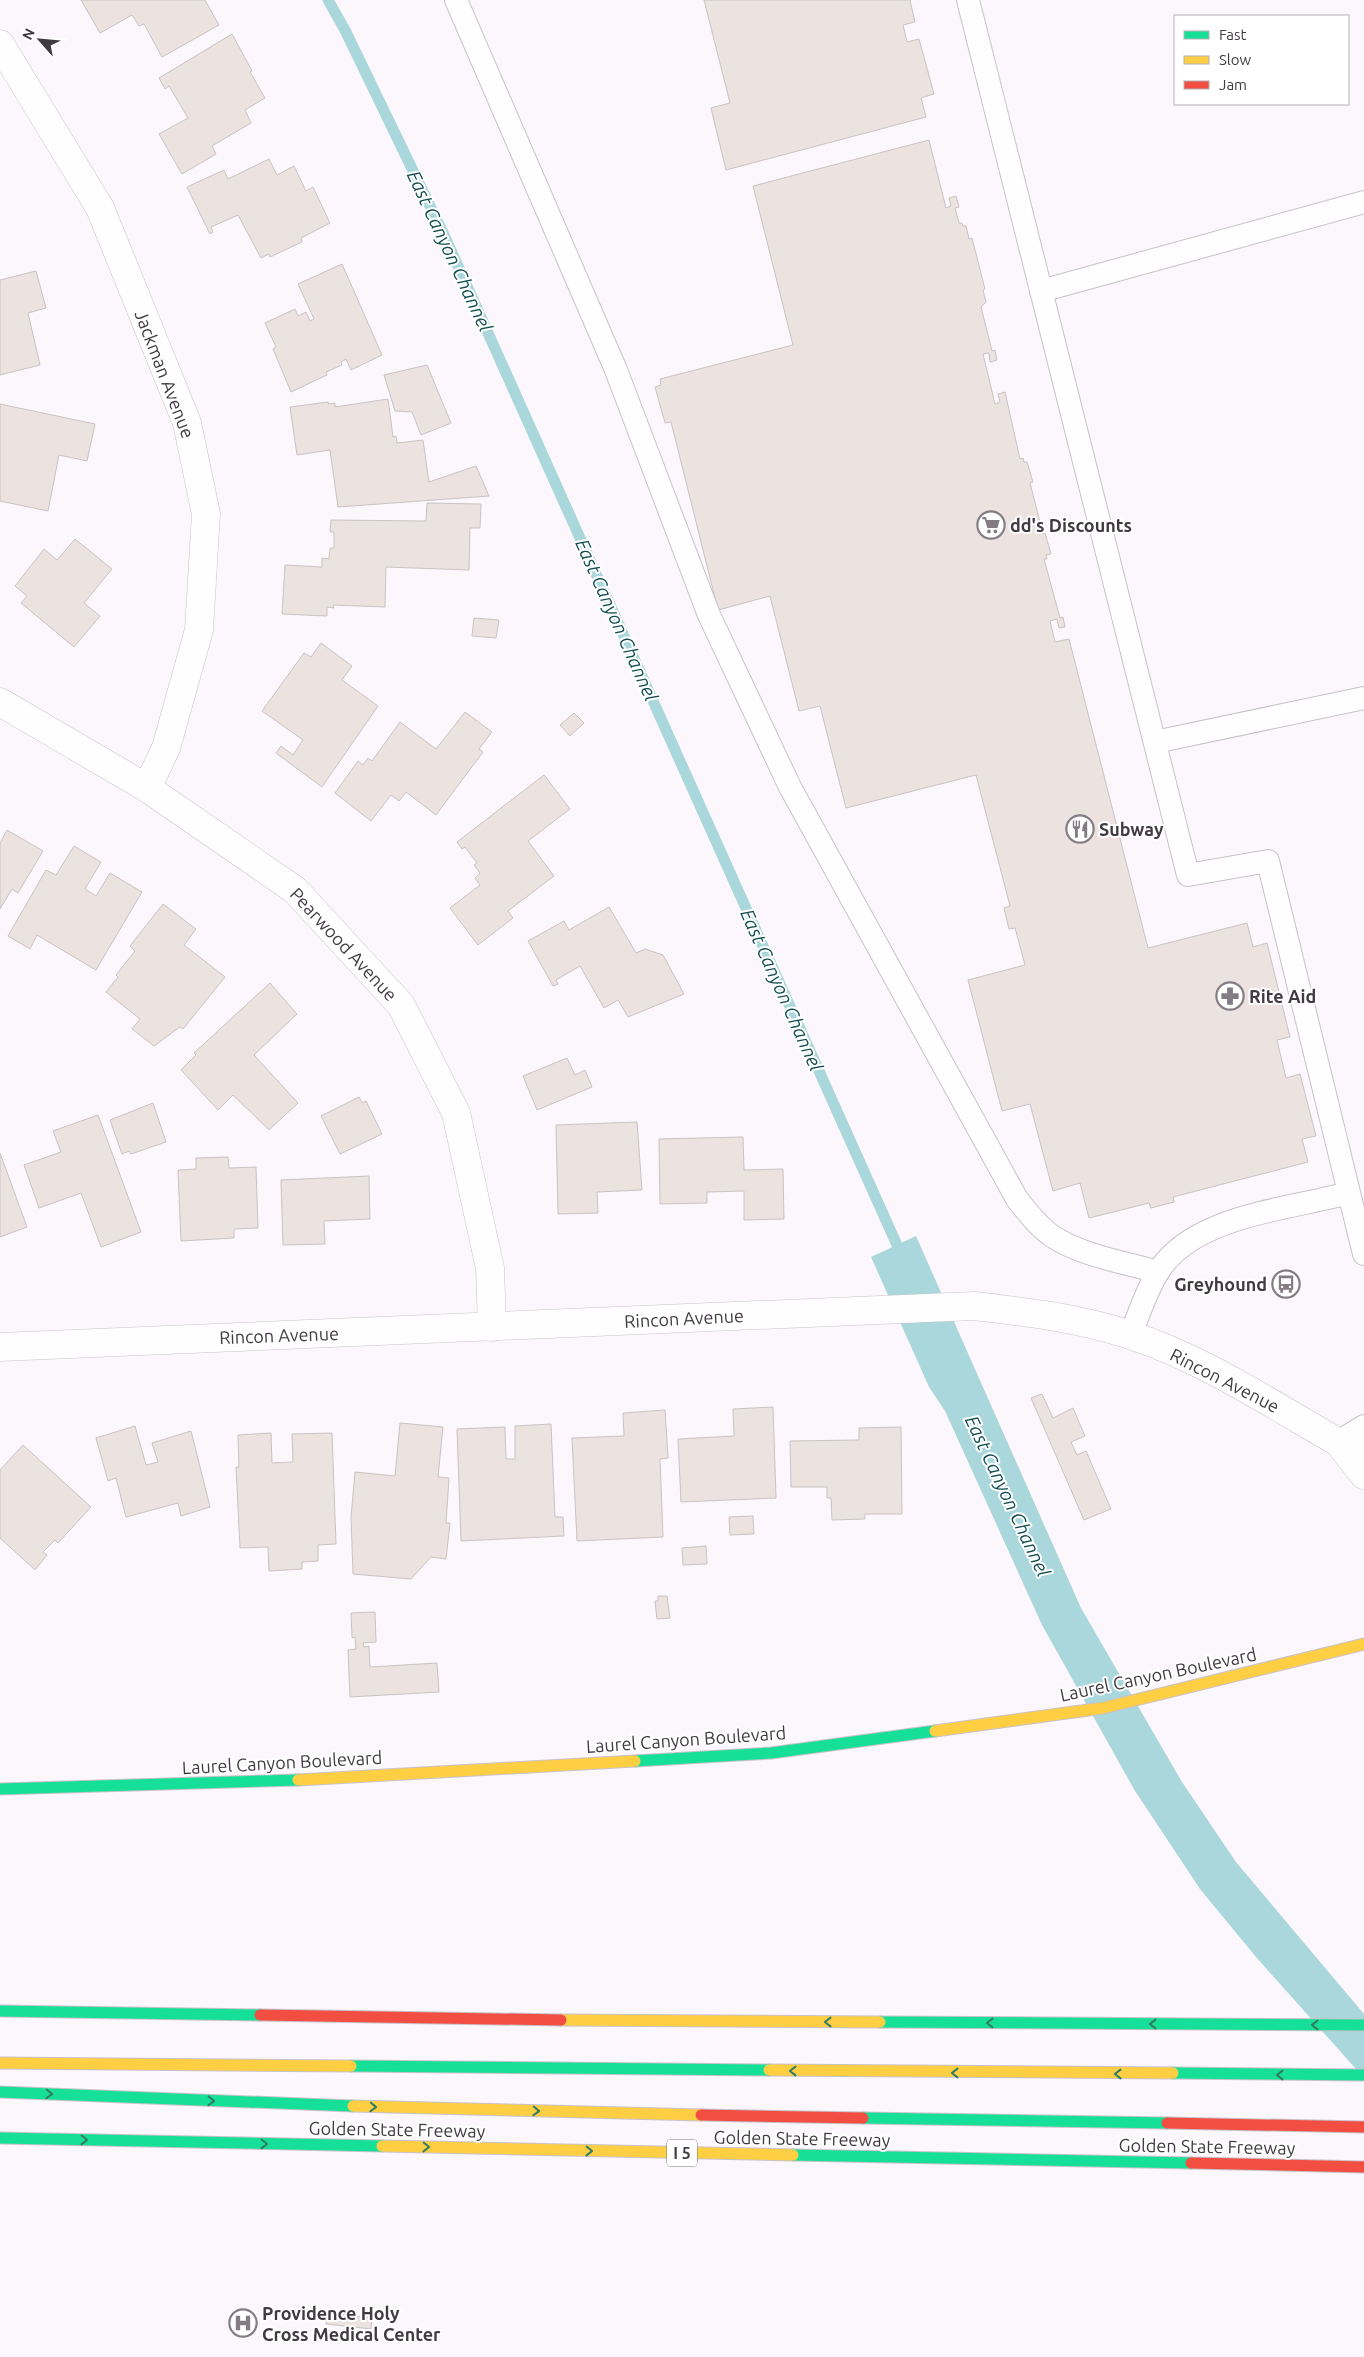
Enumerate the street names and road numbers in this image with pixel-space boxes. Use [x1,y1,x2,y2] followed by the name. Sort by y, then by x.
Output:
[131,307,199,441] street label: Jackman Avenue
[287,883,401,1005] street label: Pearwood Avenue
[624,1305,744,1331] street label: Rincon Avenue
[219,1323,339,1347] street label: Rincon Avenue
[1167,1344,1283,1416] street label: Rincon Avenue
[1058,1643,1258,1705] street label: Laurel Canyon Boulevard
[585,1722,787,1756] street label: Laurel Canyon Boulevard
[181,1747,383,1777] street label: Laurel Canyon Boulevard
[309,2117,486,2141] street label: Golden State Freeway
[714,2126,891,2150] street label: Golden State Freeway
[1119,2134,1296,2158] street label: Golden State Freeway
[667,2140,697,2166] road number: I 5

